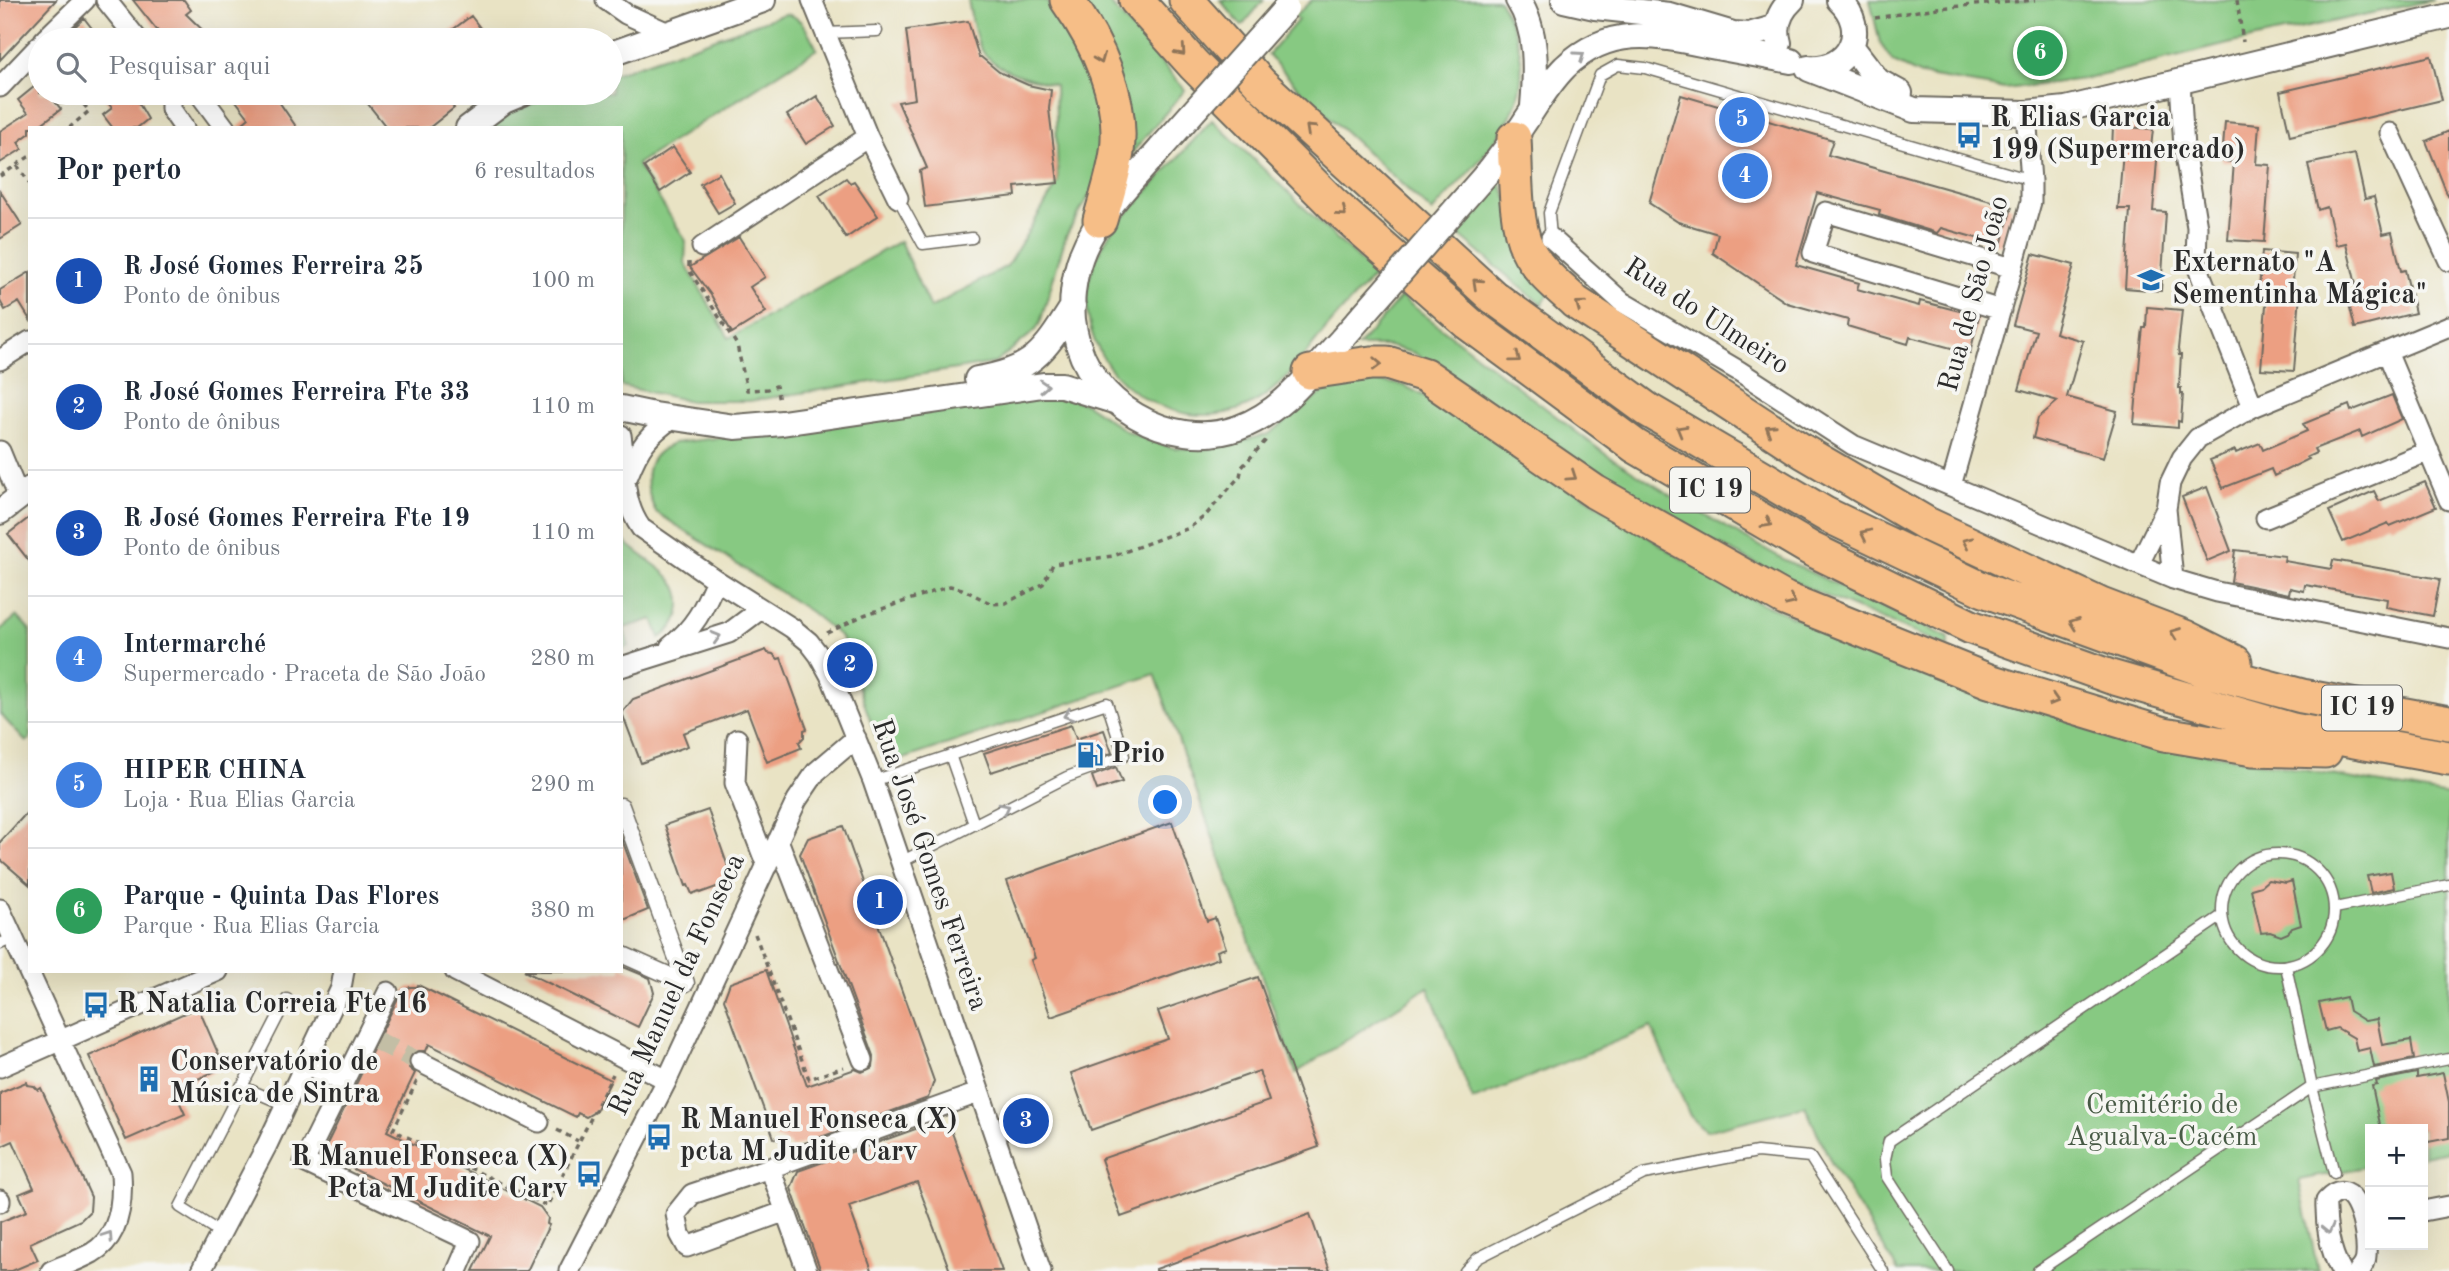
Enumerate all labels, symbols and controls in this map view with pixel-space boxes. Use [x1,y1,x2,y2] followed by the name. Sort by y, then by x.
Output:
[2017,27,2063,79] pin: 6
[28,28,623,105] search box
[1173,43,1186,56] one-way arrow
[52,48,90,86] icon: search
[1572,52,1585,64] one-way arrow
[1092,53,1106,65] one-way arrow
[108,54,270,80] text: Pesquisar aqui
[1719,94,1765,146] pin: 5
[1990,105,2245,165] place label: R Elias Garcia 199 (Supermercado)
[1954,120,1984,150] bus stop icon: R Elias Garcia 199 (Supermercado)
[1305,125,1318,137] one-way arrow
[1722,150,1768,202] pin: 4
[56,156,182,186] text: Por perto
[474,160,595,183] text: 6 resultados
[1935,193,2015,395] street label: Rua de São João
[1334,204,1347,216] one-way arrow
[2172,250,2427,310] place label: Externato "A Sementinha Mágica"
[1619,253,1793,381] street label: Rua do Ulmeiro
[123,254,424,280] text: R José Gomes Ferreira 25
[2136,265,2166,295] school or university icon: Externato "A Sementinha Mágica"
[72,269,86,292] text: 1
[530,269,595,292] text: 100 m
[1472,278,1485,291] one-way arrow
[123,285,280,308] text: Ponto de ônibus
[1575,300,1587,313] one-way arrow
[1508,350,1521,363] one-way arrow
[1372,356,1383,371] one-way arrow
[1039,379,1050,394] one-way arrow
[123,380,470,406] text: R José Gomes Ferreira Fte 33
[72,395,86,418] text: 2
[530,395,595,418] text: 110 m
[123,411,280,434] text: Ponto de ônibus
[1676,425,1689,438] one-way arrow
[1765,425,1778,438] one-way arrow
[1564,468,1577,480] one-way arrow
[1670,468,1750,512] road number: IC 19
[123,506,470,532] text: R José Gomes Ferreira Fte 19
[1760,515,1773,528] one-way arrow
[72,521,86,544] text: 3
[530,521,595,544] text: 110 m
[1860,528,1872,542] one-way arrow
[123,537,280,560] text: Ponto de ônibus
[1962,537,1974,551] one-way arrow
[1783,593,1796,607] one-way arrow
[2069,617,2081,631] one-way arrow
[2170,628,2182,642] one-way arrow
[710,630,722,645] one-way arrow
[123,632,266,658] text: Intermarché
[827,639,873,691] pin: 2
[72,647,86,670] text: 4
[530,647,595,670] text: 280 m
[123,663,486,686] text: Supermercado · Praceta de São João
[2322,686,2402,730] road number: IC 19
[2048,692,2060,707] one-way arrow
[1062,707,1074,722] one-way arrow
[866,716,992,1014] street label: Rua José Gomes Ferreira
[1075,740,1105,770] fuel station icon: Prio
[1111,741,1165,769] place label: Prio
[123,758,306,784] text: HIPER CHINA
[72,773,86,796] text: 5
[530,773,595,796] text: 290 m
[1148,785,1182,819] your location
[123,789,355,812] text: Loja · Rua Elias Garcia
[998,803,1010,817] one-way arrow
[605,850,751,1120] street label: Rua Manuel da Fonseca
[857,876,903,928] pin: 1
[123,884,439,910] text: Parque - Quinta Das Flores
[72,899,86,922] text: 6
[530,899,595,922] text: 380 m
[123,915,380,938] text: Parque · Rua Elias Garcia
[81,990,111,1020] bus stop icon: R Natalia Correia Fte 16
[117,991,427,1019] place label: R Natalia Correia Fte 16
[170,1049,380,1109] place label: Conservatório de Música de Sintra
[134,1064,164,1094] building icon: Conservatório de Música de Sintra
[2067,1092,2257,1152] park label: Cemitério de Agualva-Cacém
[1003,1095,1049,1147] pin: 3
[680,1106,957,1167] place label: R Manuel Fonseca (X) pcta M Judite Carv
[644,1122,674,1152] bus stop icon: R Manuel Fonseca (X) pcta M Judite Carv
[2365,1124,2428,1250] map controls
[2365,1124,2428,1187] button: +
[291,1143,568,1204] place label: R Manuel Fonseca (X) Pcta M Judite Carv
[574,1159,604,1189] bus stop icon: R Manuel Fonseca (X) Pcta M Judite Carv
[2365,1187,2428,1250] button: −
[2320,1223,2334,1235] one-way arrow
[99,1231,112,1244] one-way arrow

